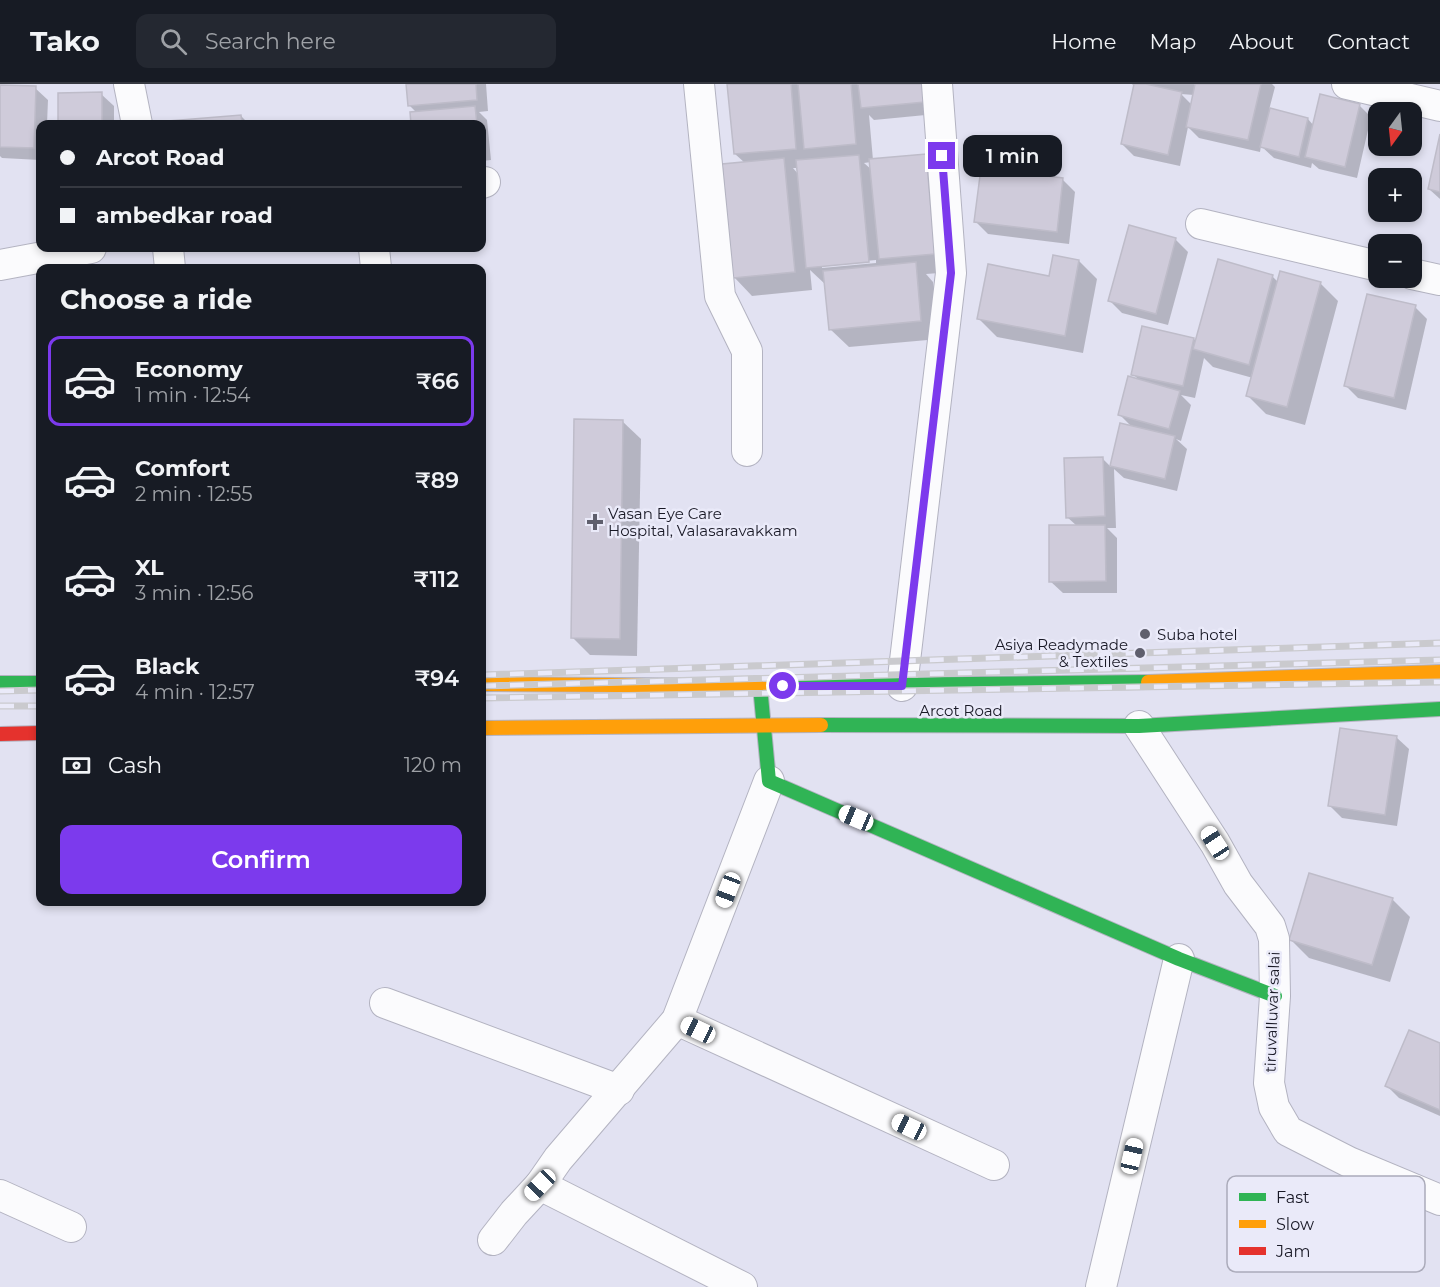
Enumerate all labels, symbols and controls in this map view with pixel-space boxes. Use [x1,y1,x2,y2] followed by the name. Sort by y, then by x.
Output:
[136,14,556,68] search box
[30,24,100,58] text: Tako
[157,25,190,58] icon: search
[205,28,336,55] text: Search here
[1051,29,1116,54] text: Home
[1149,29,1196,54] text: Map
[1229,29,1294,54] text: About
[1327,29,1410,54] text: Contact
[1368,102,1422,156] north arrow
[1368,102,1422,288] map controls
[963,135,1062,177] callout: 1 min
[928,142,955,169] route end
[96,144,224,171] text: Arcot Road
[986,144,1039,168] text: 1 min
[1368,168,1422,222] button: +
[96,202,273,229] text: ambedkar road
[1368,234,1422,288] button: −
[60,283,252,316] text: Choose a ride
[63,354,117,408] icon: car
[135,356,243,383] text: Economy
[416,368,459,395] text: ₹66
[135,383,250,407] text: 1 min · 12:54
[63,453,117,507] icon: car
[135,455,230,482] text: Comfort
[415,467,459,494] text: ₹89
[135,482,253,506] text: 2 min · 12:55
[608,504,798,540] place label: Vasan Eye Care Hospital, Valasaravakkam
[586,513,604,531] marker: Vasan Eye Care Hospital, Valasaravakkam
[63,552,117,606] icon: car
[135,554,164,581] text: XL
[413,566,459,593] text: ₹112
[135,581,253,605] text: 3 min · 12:56
[1157,625,1238,644] place label: Suba hotel
[1138,627,1152,641] marker: Suba hotel
[995,635,1128,671] place label: Asiya Readymade & Textiles
[1133,646,1147,660] marker: Asiya Readymade & Textiles
[63,651,117,705] icon: car
[135,653,199,680] text: Black
[414,665,459,692] text: ₹94
[769,672,796,699] route start
[135,680,255,704] text: 4 min · 12:57
[919,701,1003,720] street label: Arcot Road
[60,749,93,782] icon: cash
[108,752,162,779] text: Cash
[404,753,462,777] text: 120 m
[836,803,876,833] car
[1198,823,1232,863] car
[60,825,462,894] button: Confirm
[713,870,743,910] car
[1260,951,1284,1073] street label: tiruvalluvar salai
[678,1014,718,1046] car
[889,1111,929,1143] car
[1119,1136,1145,1176] car
[521,1166,559,1204] car
[1227,1176,1425,1272] legend
[1276,1188,1310,1207] text: Fast
[1276,1215,1314,1234] text: Slow
[1275,1242,1310,1261] text: Jam

